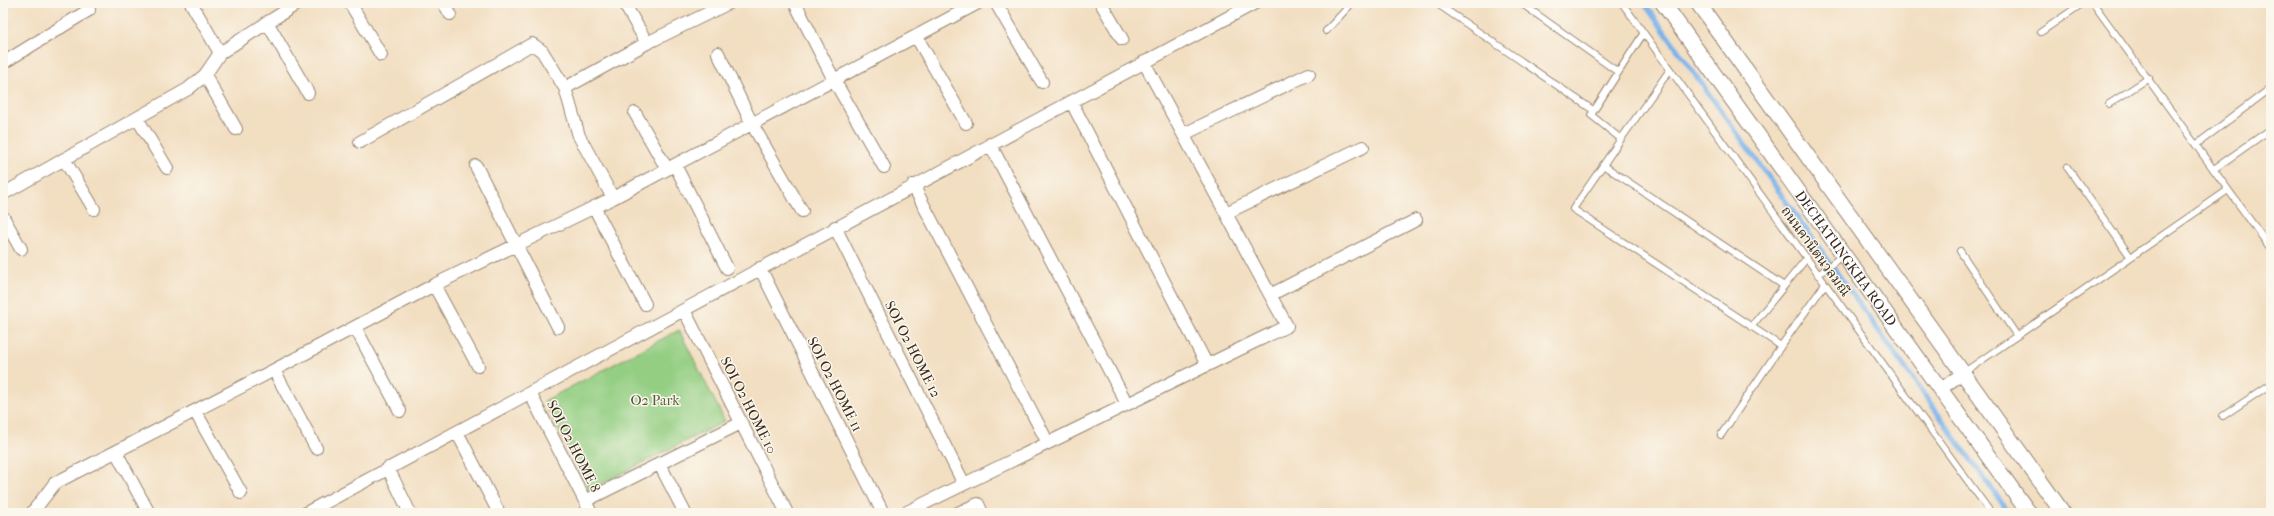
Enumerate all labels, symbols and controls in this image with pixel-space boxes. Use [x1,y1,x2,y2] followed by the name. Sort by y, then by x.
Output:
[1791,187,1900,330] street label: DECHATUNGKHA ROAD
[1777,203,1854,300] street label: ถนนคานิตนวลมณี
[881,298,944,400] street label: SOI O2 HOME 12
[803,334,866,434] street label: SOI O2 HOME 11
[717,354,780,457] street label: SOI O2 HOME 10
[630,392,680,409] park label: O2 Park
[543,397,604,495] street label: SOI O2 HOME 8

